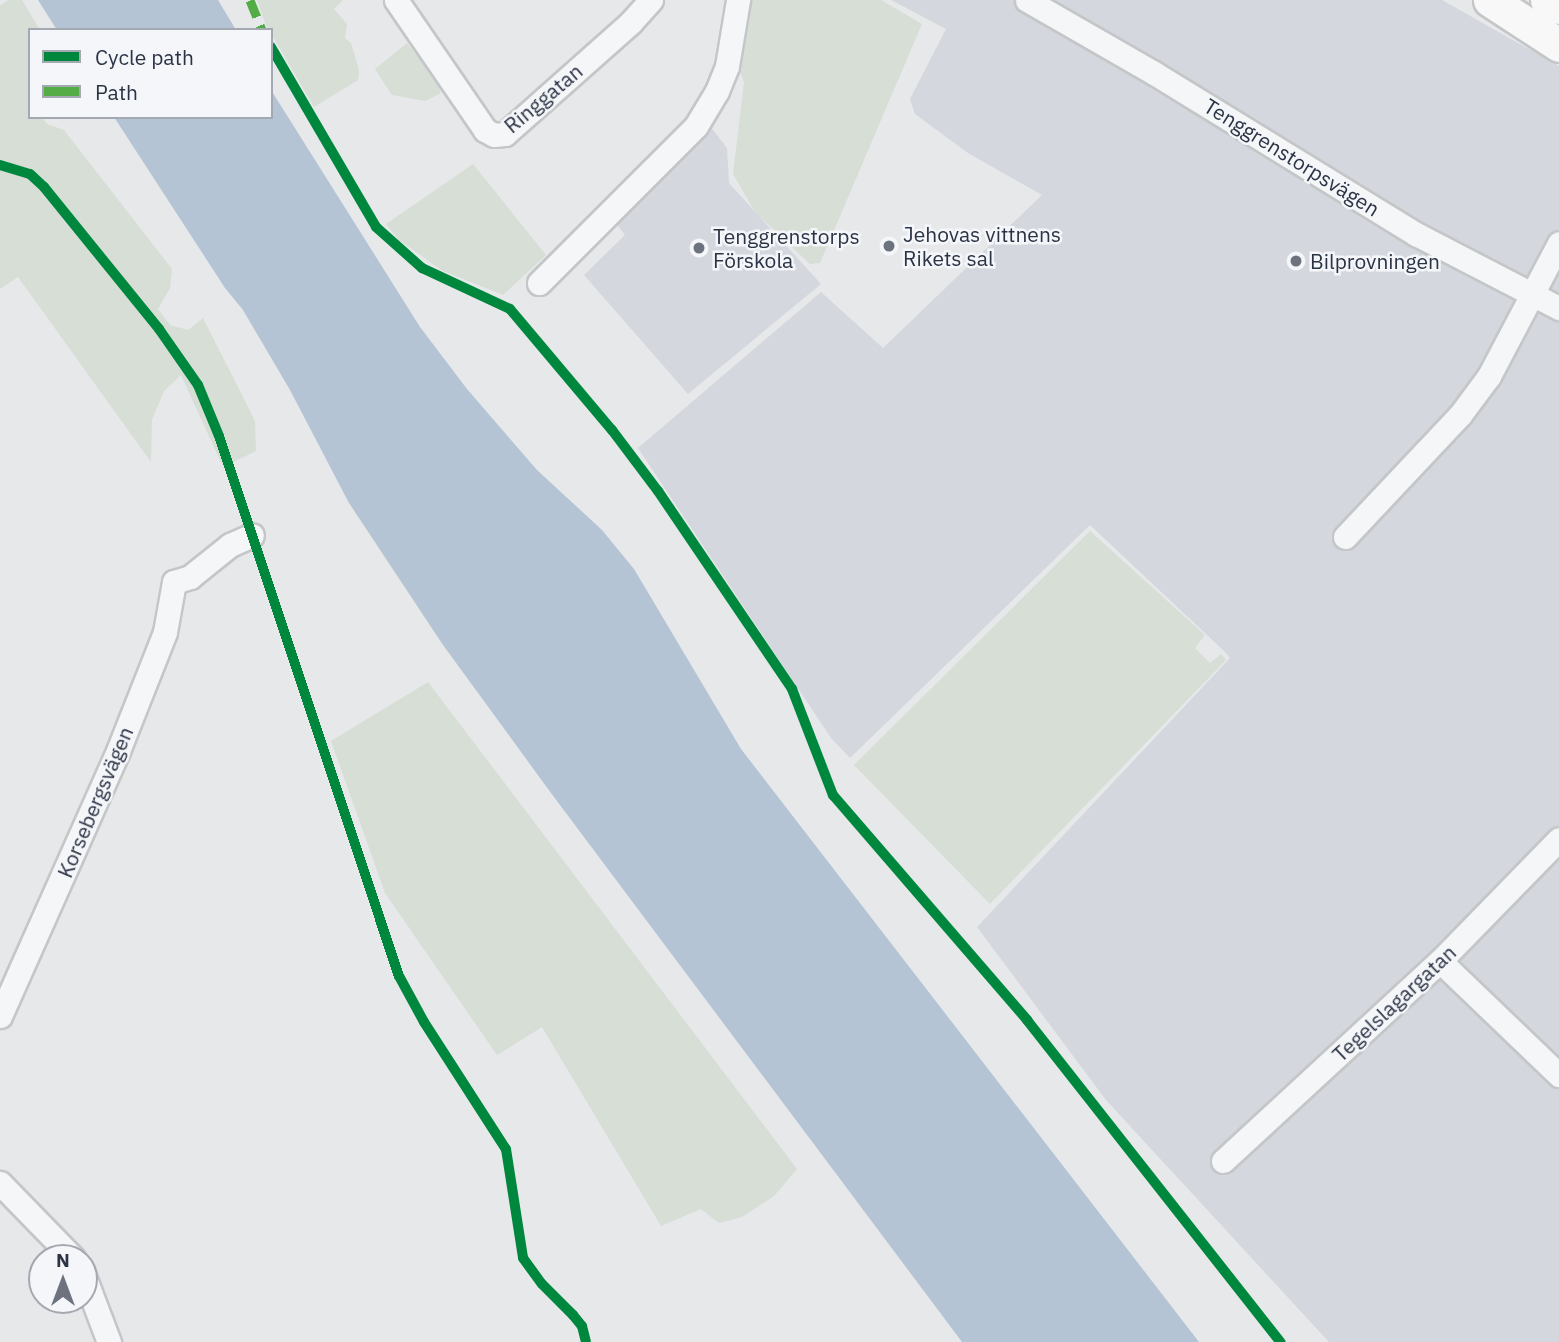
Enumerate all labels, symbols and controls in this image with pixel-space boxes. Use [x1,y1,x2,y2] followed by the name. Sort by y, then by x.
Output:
[28,28,273,119] legend
[95,43,194,71] text: Cycle path
[499,58,587,138] street label: Ringgatan
[95,78,138,106] text: Path
[1200,93,1384,221] street label: Tenggrenstorpsvägen
[903,221,1061,271] place label: Jehovas vittnens Rikets sal
[713,223,860,273] place label: Tenggrenstorps Förskola
[881,238,897,254] marker: Jehovas vittnens Rikets sal
[691,240,707,256] marker: Tenggrenstorps Förskola
[1310,248,1440,274] place label: Bilprovningen
[1288,253,1304,269] marker: Bilprovningen
[52,723,138,881] street label: Korsebergsvägen
[1327,939,1461,1067] street label: Tegelslagargatan
[28,1244,98,1314] north arrow
[56,1248,70,1272] text: N

